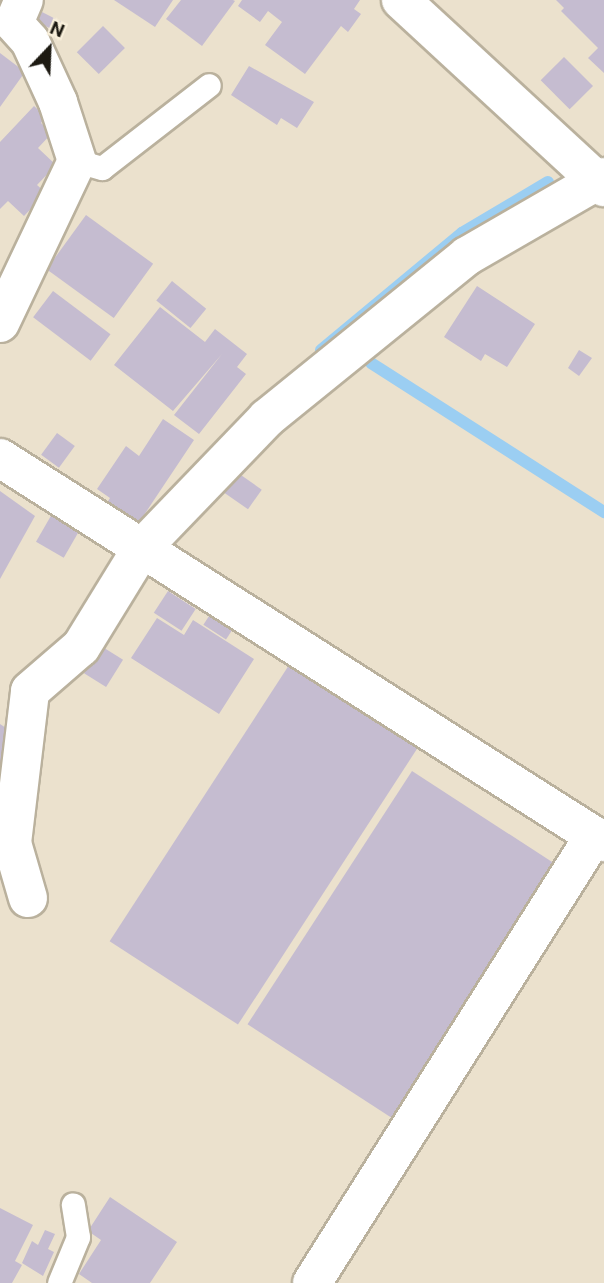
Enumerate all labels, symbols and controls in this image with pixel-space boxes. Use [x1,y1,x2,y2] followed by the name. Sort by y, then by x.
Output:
[14,14,84,84] north arrow
[47,16,68,42] text: N

